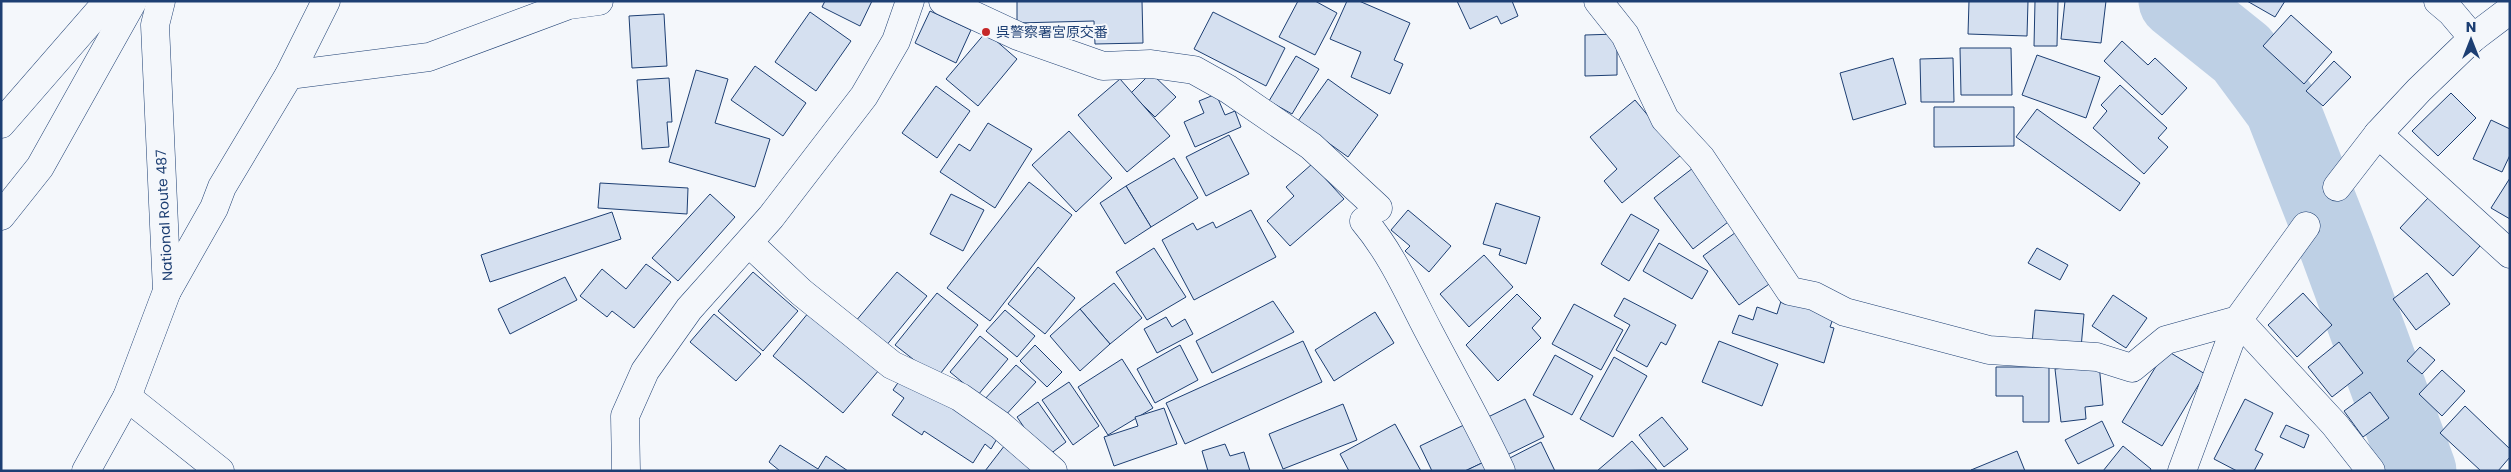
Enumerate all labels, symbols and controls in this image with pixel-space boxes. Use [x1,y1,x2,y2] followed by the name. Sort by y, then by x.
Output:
[2446,15,2496,65] north arrow
[2466,17,2476,37] text: N
[996,22,1108,42] place label: 呉警察署宮原交番
[980,26,992,38] marker: 呉警察署宮原交番
[151,148,177,281] street label: National Route 487

